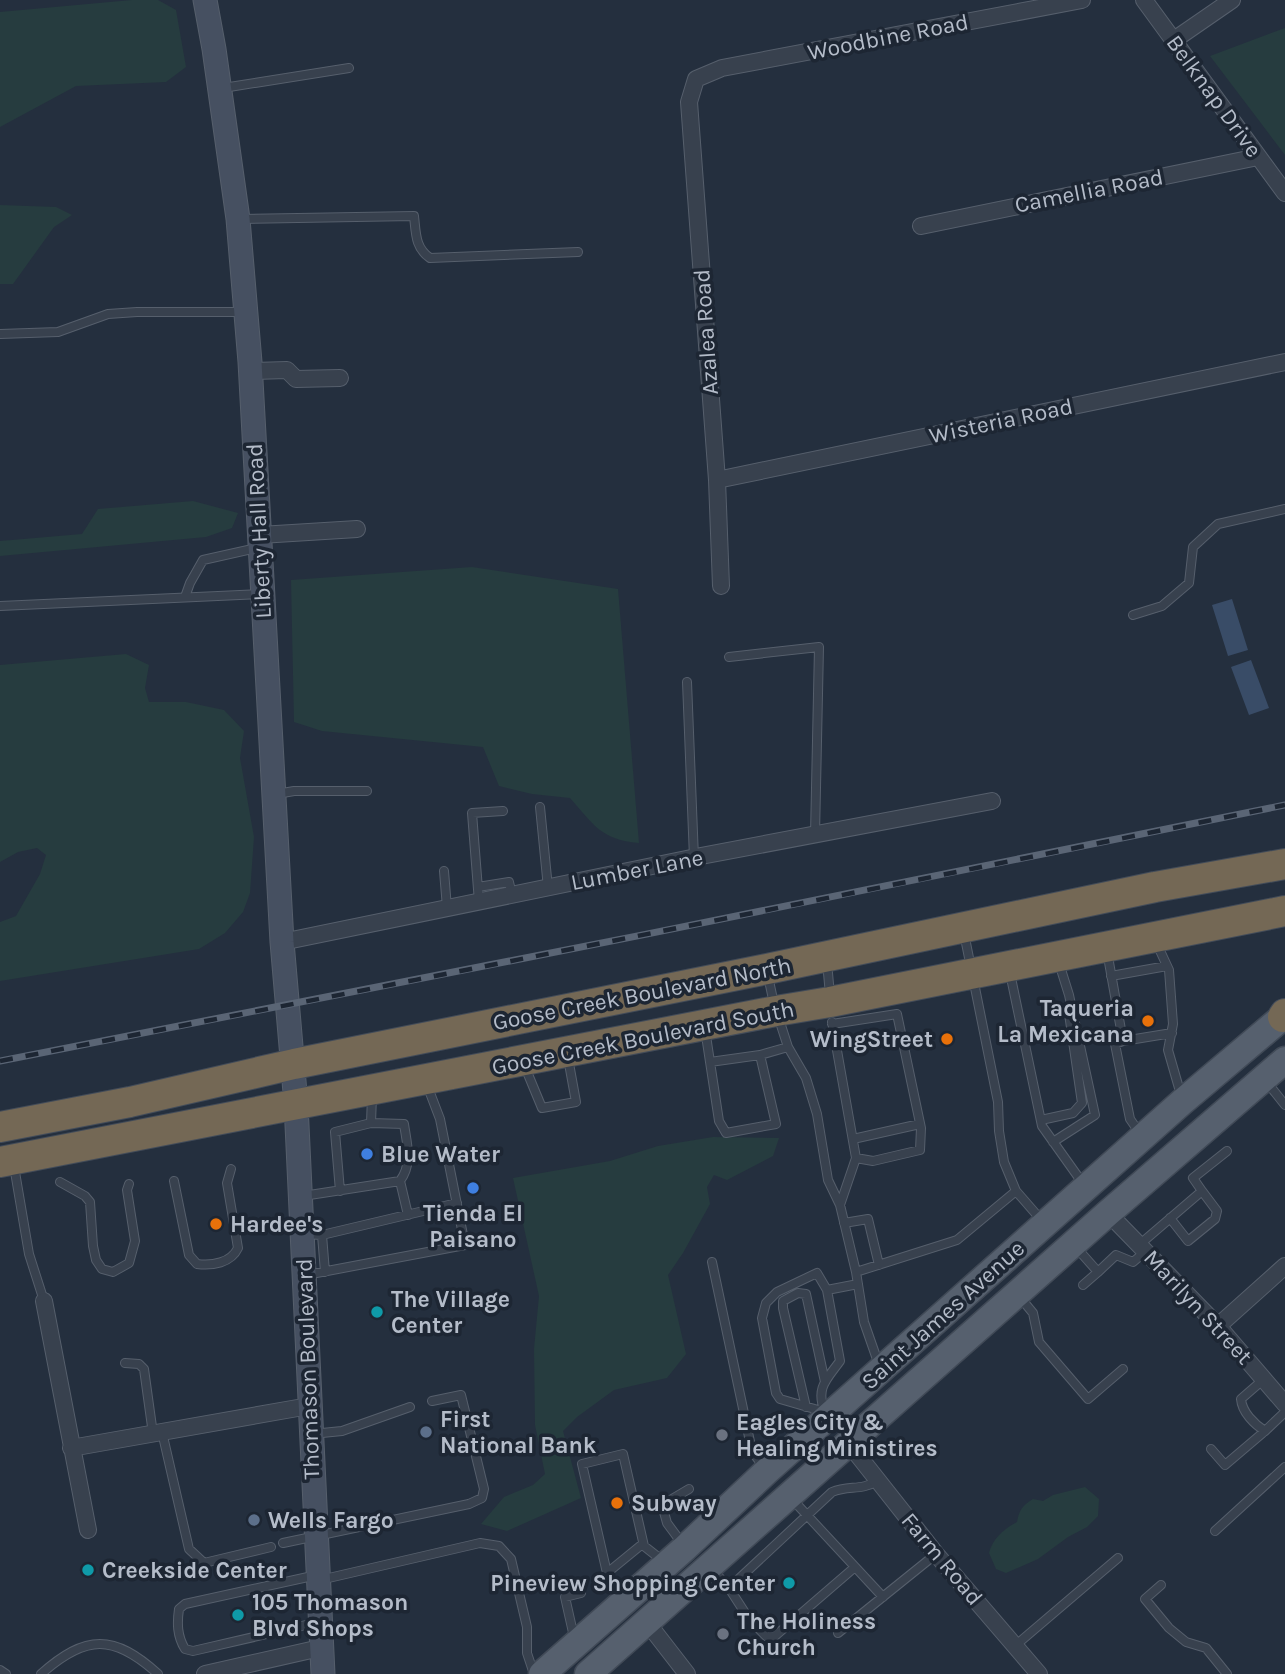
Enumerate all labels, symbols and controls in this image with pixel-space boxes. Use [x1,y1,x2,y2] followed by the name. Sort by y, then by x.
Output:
[805,8,971,66] street label: Woodbine Road
[1161,30,1267,162] street label: Belknap Drive
[1012,163,1166,219] street label: Camellia Road
[688,268,724,396] street label: Azalea Road
[927,393,1075,449] street label: Wisteria Road
[241,443,277,619] street label: Liberty Hall Road
[568,844,706,896] street label: Lumber Lane
[490,952,794,1036] street label: Goose Creek Boulevard North
[490,995,796,1081] street label: Goose Creek Boulevard South
[997,995,1134,1048] place label: Taqueria La Mexicana
[1140,1013,1156,1029] marker: Taqueria La Mexicana
[810,1026,933,1053] place label: WingStreet
[939,1031,955,1047] marker: WingStreet
[381,1141,500,1168] place label: Blue Water
[359,1146,375,1162] marker: Blue Water
[465,1180,481,1196] marker: Tienda El Paisano
[423,1200,523,1253] place label: Tienda El Paisano
[230,1211,323,1238] place label: Hardee's
[208,1216,224,1232] marker: Hardee's
[856,1235,1030,1395] street label: Saint James Avenue
[1138,1244,1258,1370] street label: Marilyn Street
[291,1258,325,1480] street label: Thomason Boulevard
[391,1286,510,1339] place label: The Village Center
[369,1304,385,1320] marker: The Village Center
[440,1406,597,1459] place label: First National Bank
[736,1409,938,1462] place label: Eagles City & Healing Ministires
[418,1424,434,1440] marker: First National Bank
[714,1427,730,1443] marker: Eagles City & Healing Ministires
[631,1490,717,1517] place label: Subway
[609,1495,625,1511] marker: Subway
[268,1507,394,1534] place label: Wells Fargo
[896,1507,988,1611] street label: Farm Road
[246,1512,262,1528] marker: Wells Fargo
[102,1557,287,1584] place label: Creekside Center
[80,1562,96,1578] marker: Creekside Center
[490,1570,775,1597] place label: Pineview Shopping Center
[781,1575,797,1591] marker: Pineview Shopping Center
[252,1589,408,1642] place label: 105 Thomason Blvd Shops
[230,1607,246,1623] marker: 105 Thomason Blvd Shops
[737,1608,876,1661] place label: The Holiness Church
[715,1626,731,1642] marker: The Holiness Church

